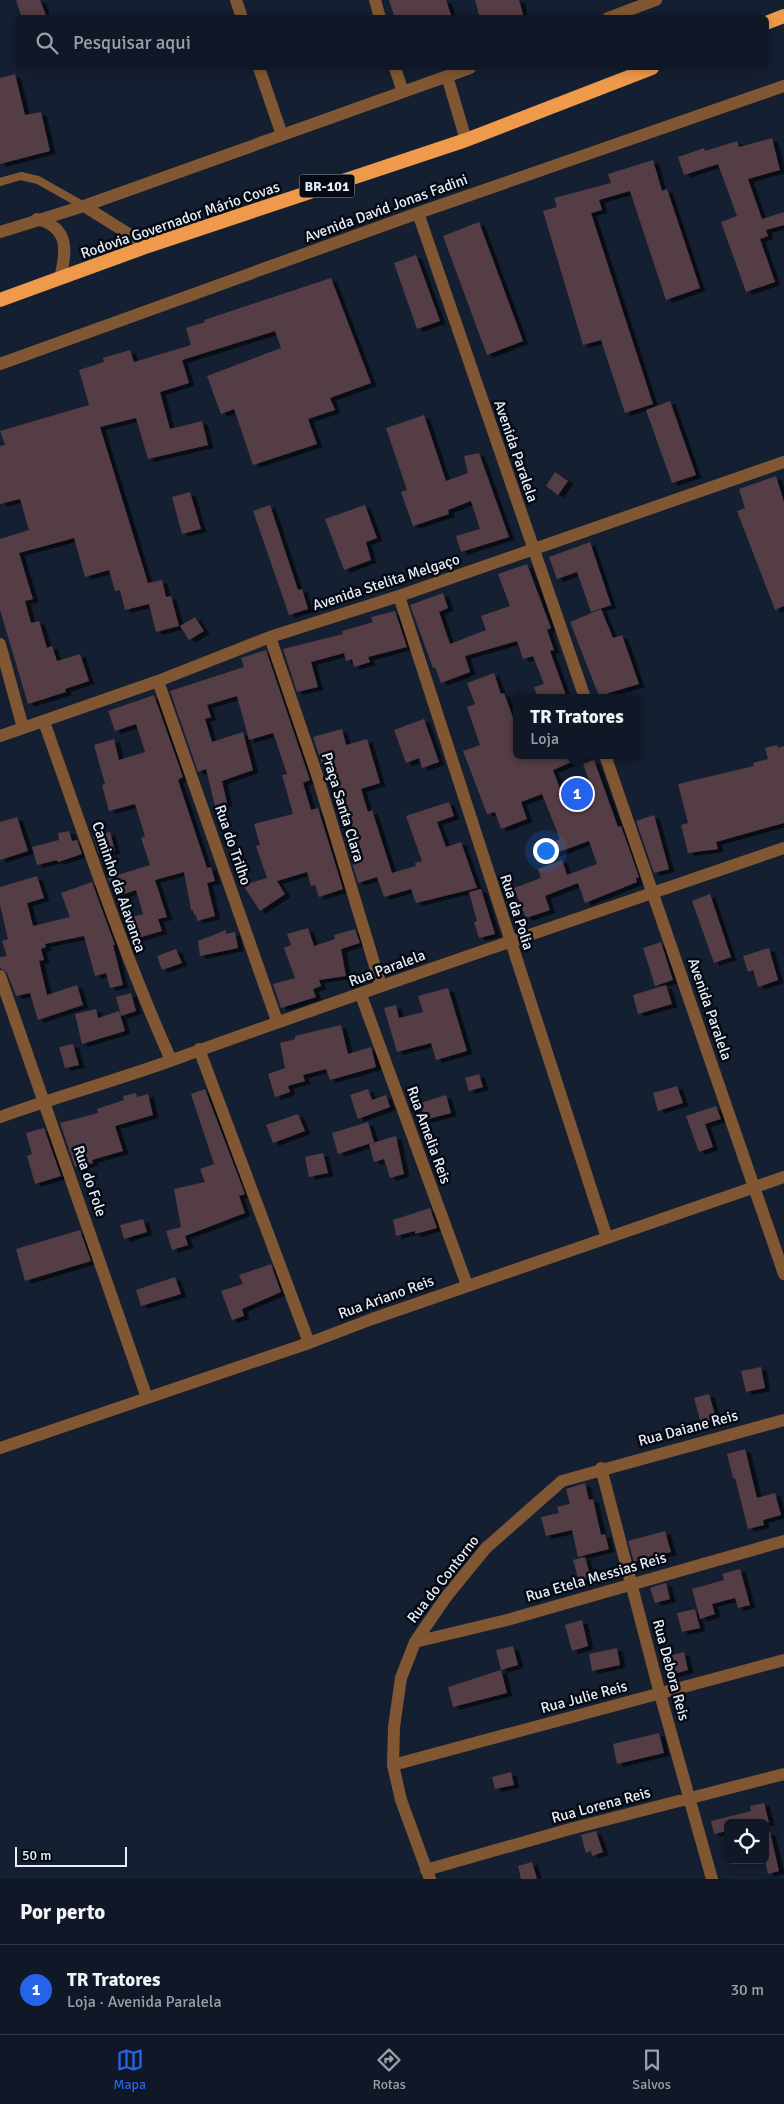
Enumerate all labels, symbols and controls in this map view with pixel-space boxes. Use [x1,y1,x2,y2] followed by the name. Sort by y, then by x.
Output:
[15,15,769,70] search box
[33,29,61,57] icon: search
[73,31,191,55] text: Pesquisar aqui
[302,170,470,246] street label: Avenida David Jonas Fadini
[300,175,354,198] road number: BR-101
[78,177,282,263] street label: Rodovia Governador Mário Covas
[490,398,542,504] street label: Avenida Paralela
[310,550,462,614] street label: Avenida Stelita Melgaço
[513,694,641,759] popup
[530,705,624,729] text: TR Tratores
[530,729,559,749] text: Loja
[318,750,368,864] street label: Praça Santa Clara
[561,775,593,813] pin: 1
[211,802,255,888] street label: Rua do Trilho
[88,819,150,955] street label: Caminho da Alavanca
[533,838,559,864] your location
[496,872,538,952] street label: Rua da Polia
[346,946,428,990] street label: Rua Paralela
[684,956,736,1062] street label: Avenida Paralela
[403,1084,455,1187] street label: Rua Amelia Reis
[69,1143,111,1219] street label: Rua do Fole
[336,1271,437,1323] street label: Rua Ariano Reis
[636,1406,740,1450] street label: Rua Daiane Reis
[403,1531,483,1626] street label: Rua do Contorno
[524,1548,669,1606] street label: Rua Etela Messias Reis
[649,1617,693,1723] street label: Rua Debora Reis
[539,1677,630,1717] street label: Rua Julie Reis
[549,1783,653,1827] street label: Rua Lorena Reis
[724,1819,769,1864] map controls
[724,1819,769,1864] button: locate
[15,1844,128,1867] scale bar
[22,1847,51,1864] text: 50 m
[20,1899,105,1925] text: Por perto
[67,1968,160,1992] text: TR Tratores
[32,1980,40,2000] text: 1
[730,1980,764,2000] text: 30 m
[67,1992,222,2012] text: Loja · Avenida Paralela
[113,2046,146,2093] tab: Mapa
[372,2046,406,2093] tab: Rotas
[632,2046,671,2093] tab: Salvos

